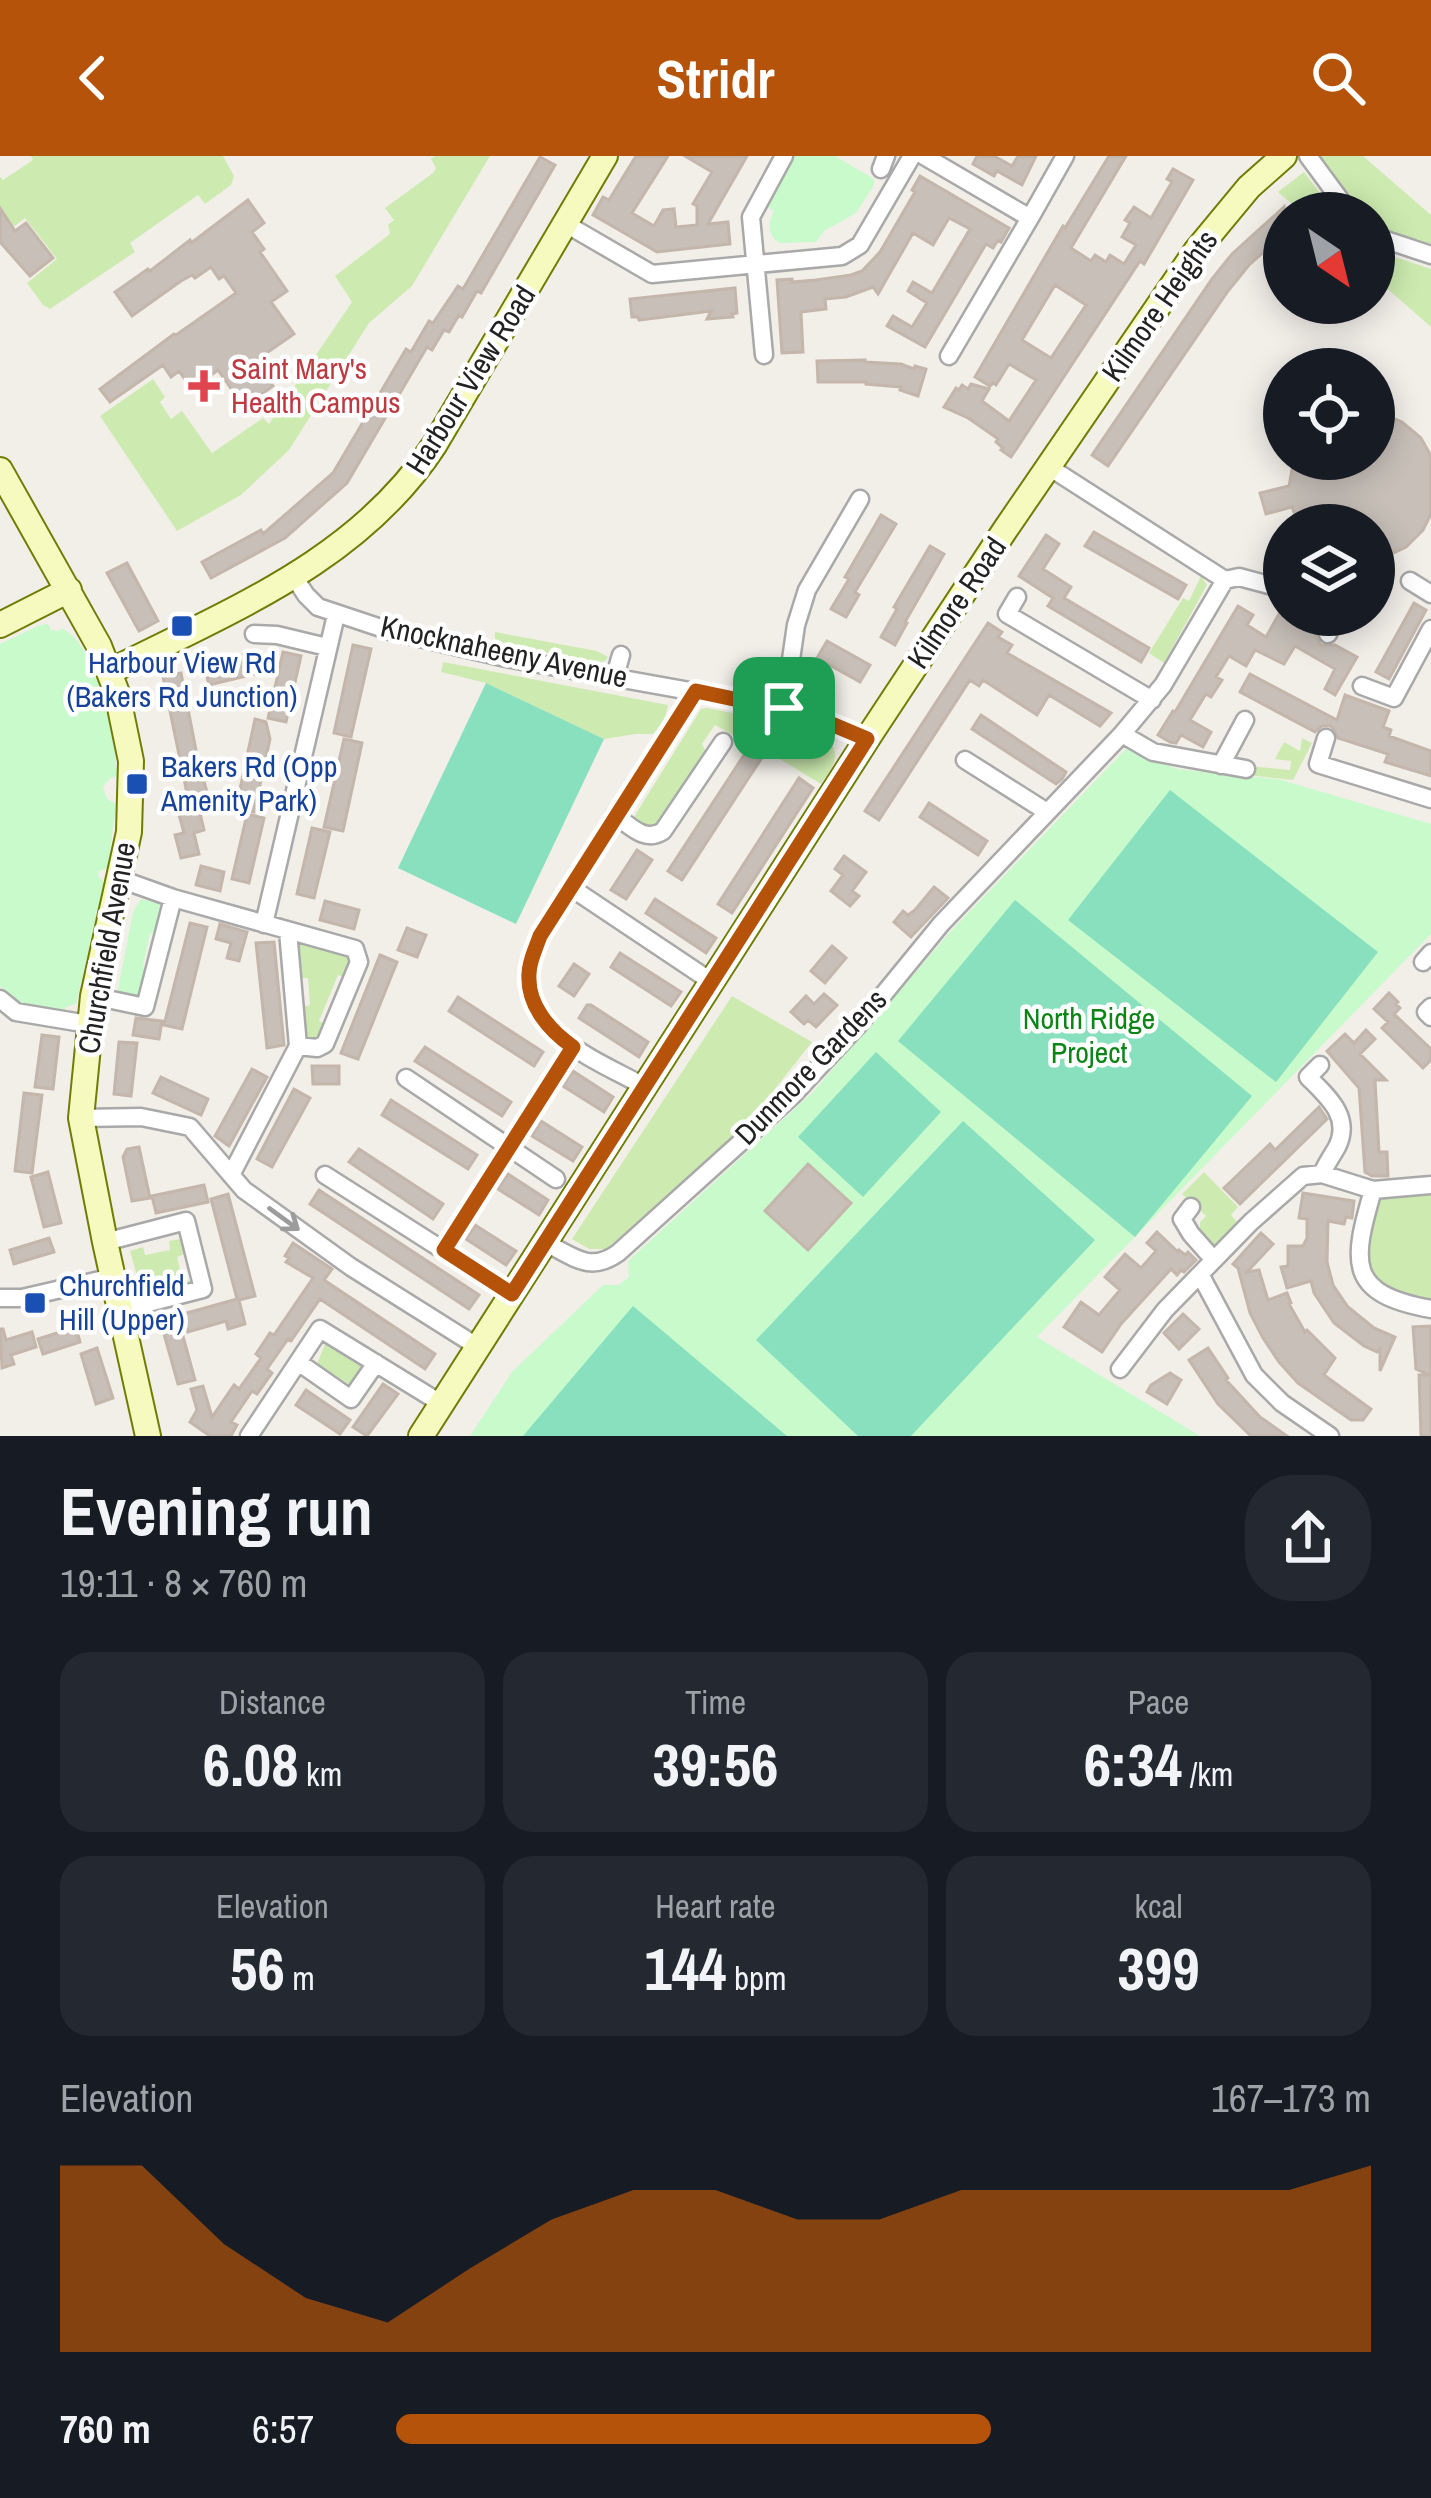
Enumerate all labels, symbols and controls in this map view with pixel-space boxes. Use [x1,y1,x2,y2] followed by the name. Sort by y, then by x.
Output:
[656,42,775,115] text: Stridr
[60,45,126,111] icon: back
[1305,45,1371,111] icon: search
[1263,192,1395,324] north arrow
[1263,192,1395,636] map controls
[1092,222,1226,389] street label: Kilmore Heights
[396,277,544,481] street label: Harbour View Road
[231,348,401,422] place label: Saint Mary's Health Campus
[1263,348,1395,480] button: locate
[188,370,220,402] marker: Saint Mary's Health Campus
[1263,504,1395,636] button: layers
[898,529,1015,676] street label: Kilmore Road
[377,605,631,697] street label: Knocknaheeny Avenue
[169,613,195,639] marker: Harbour View Rd (Bakers Rd Junction)
[66,642,298,716] place label: Harbour View Rd (Bakers Rd Junction)
[733,657,835,759] pin
[751,675,817,741] icon: arrive
[160,746,337,820] place label: Bakers Rd (Opp Amenity Park)
[124,771,150,797] marker: Bakers Rd (Opp Amenity Park)
[68,839,144,1057] street label: Churchfield Avenue
[726,980,895,1153] street label: Dunmore Gardens
[1023,998,1155,1072] park label: North Ridge Project
[267,1205,300,1231] one-way arrow
[59,1265,185,1339] place label: Churchfield Hill (Upper)
[22,1290,48,1316] marker: Churchfield Hill (Upper)
[60,1467,373,1556] text: Evening run
[1245,1475,1371,1601] button: share
[60,1557,308,1609] text: 19:11 · 8 × 760 m
[219,1680,326,1724] text: Distance
[685,1680,746,1724] text: Time
[1128,1680,1189,1724] text: Pace
[203,1724,299,1805] text: 6.08
[653,1724,778,1805] text: 39:56
[1084,1724,1182,1805] text: 6:34
[299,1752,342,1796] text: km
[1182,1752,1233,1796] text: /km
[216,1884,329,1928] text: Elevation
[655,1884,776,1928] text: Heart rate
[1134,1884,1183,1928] text: kcal
[230,1928,285,2009] text: 56
[644,1928,726,2009] text: 144
[1117,1928,1200,2009] text: 399
[285,1956,315,2000] text: m
[726,1956,787,2000] text: bpm
[60,2072,193,2124] text: Elevation
[1211,2072,1371,2124] text: 167–173 m
[60,2403,151,2455] text: 760 m
[252,2403,314,2455] text: 6:57

